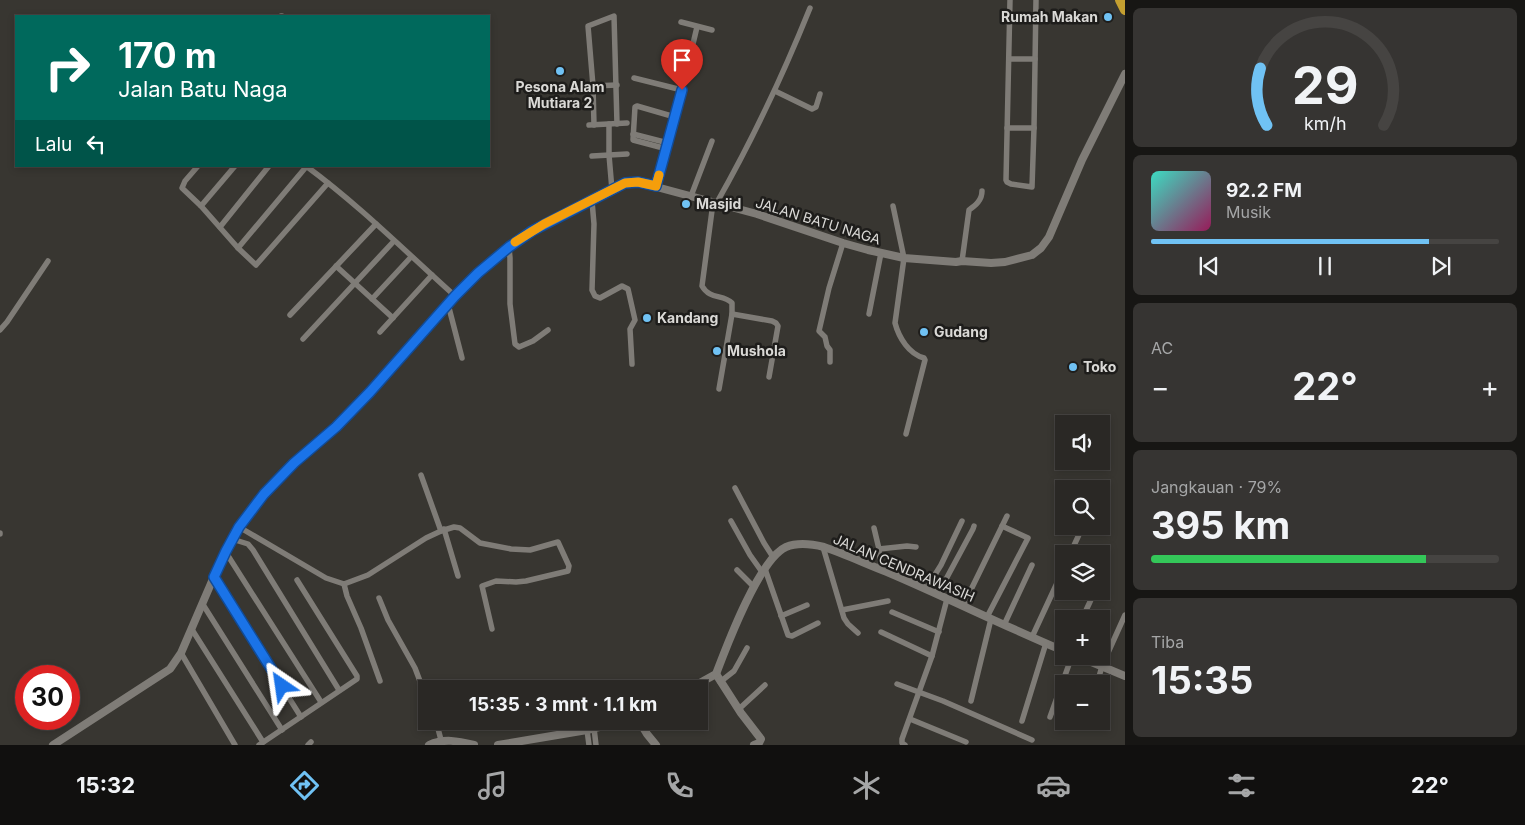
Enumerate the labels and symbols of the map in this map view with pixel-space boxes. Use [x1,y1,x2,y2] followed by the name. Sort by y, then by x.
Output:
[1001,8,1098,25] place label: Rumah Makan
[1102,11,1114,23] marker: Rumah Makan
[661,39,703,90] pin
[554,65,566,77] marker: Pesona Alam Mutiara 2
[515,78,605,111] place label: Pesona Alam Mutiara 2
[754,193,883,248] street label: JALAN BATU NAGA
[696,195,741,212] place label: Masjid
[680,198,692,210] marker: Masjid
[657,309,718,326] place label: Kandang
[641,312,653,324] marker: Kandang
[934,323,988,340] place label: Gudang
[918,326,930,338] marker: Gudang
[727,342,786,359] place label: Mushola
[711,345,723,357] marker: Mushola
[1083,358,1117,375] place label: Toko
[1067,361,1079,373] marker: Toko
[831,530,978,605] street label: JALAN CENDRAWASIH
[255,659,307,711] position arrow
[15,665,80,730] speed limit sign: 30

